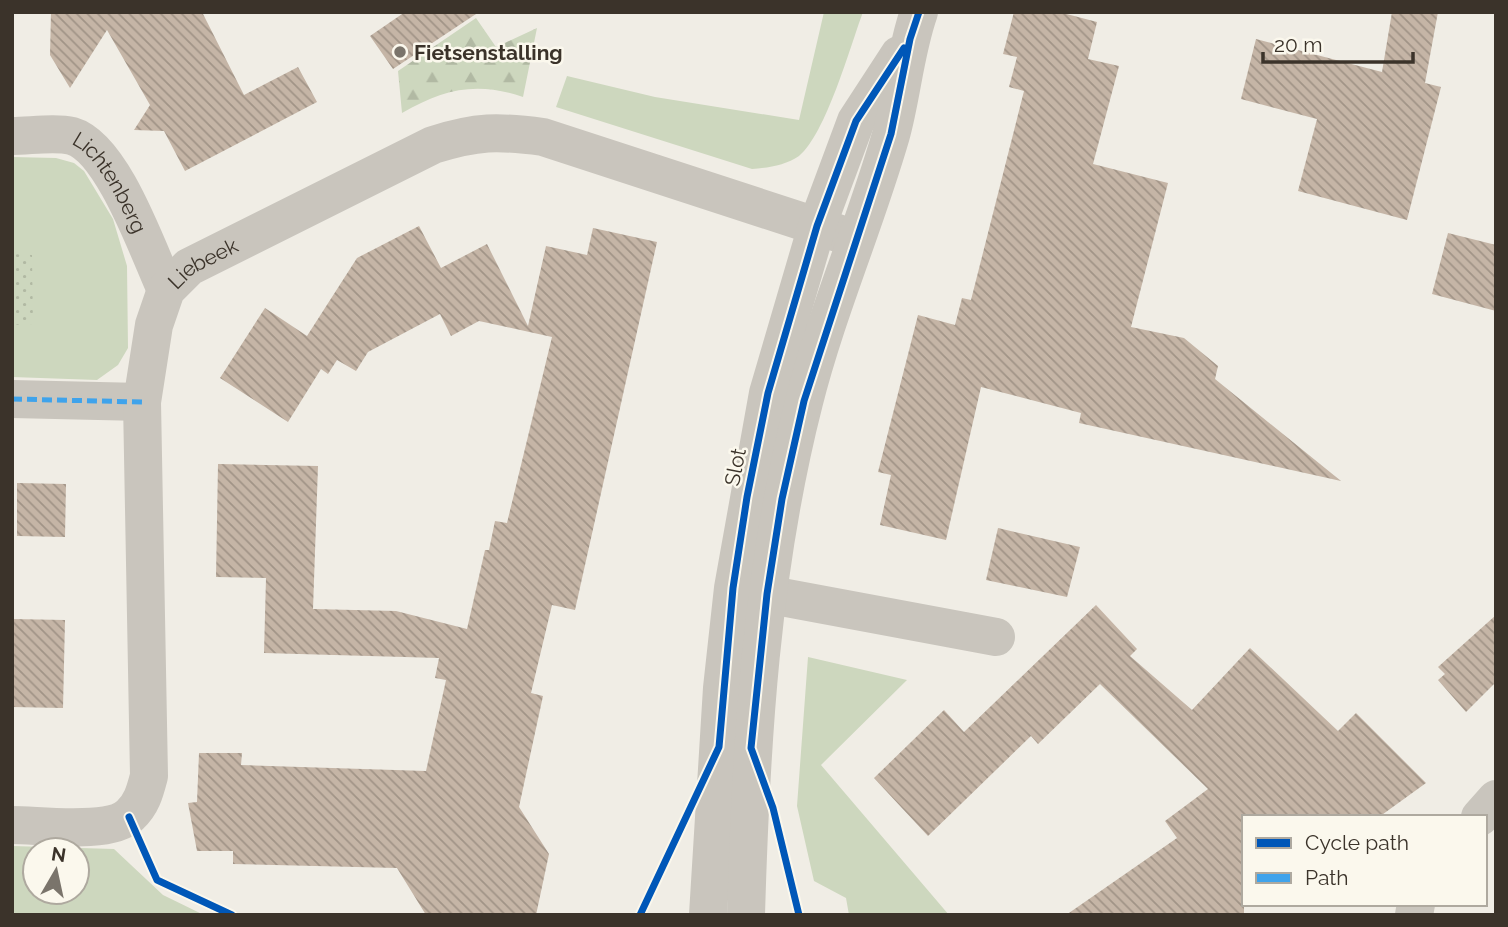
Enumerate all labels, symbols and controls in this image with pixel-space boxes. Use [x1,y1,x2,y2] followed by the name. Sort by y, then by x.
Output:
[1263,21,1414,65] scale bar
[1274,32,1322,57] text: 20 m
[414,40,563,65] place label: Fietsenstalling
[392,44,408,60] marker: Fietsenstalling
[69,126,152,237] street label: Lichtenberg
[162,232,242,294] street label: Liebeek
[719,446,751,488] street label: Slot
[1242,815,1487,906] legend
[1305,830,1409,855] text: Cycle path
[21,836,91,906] north arrow
[50,842,68,866] text: N
[1305,865,1349,890] text: Path

